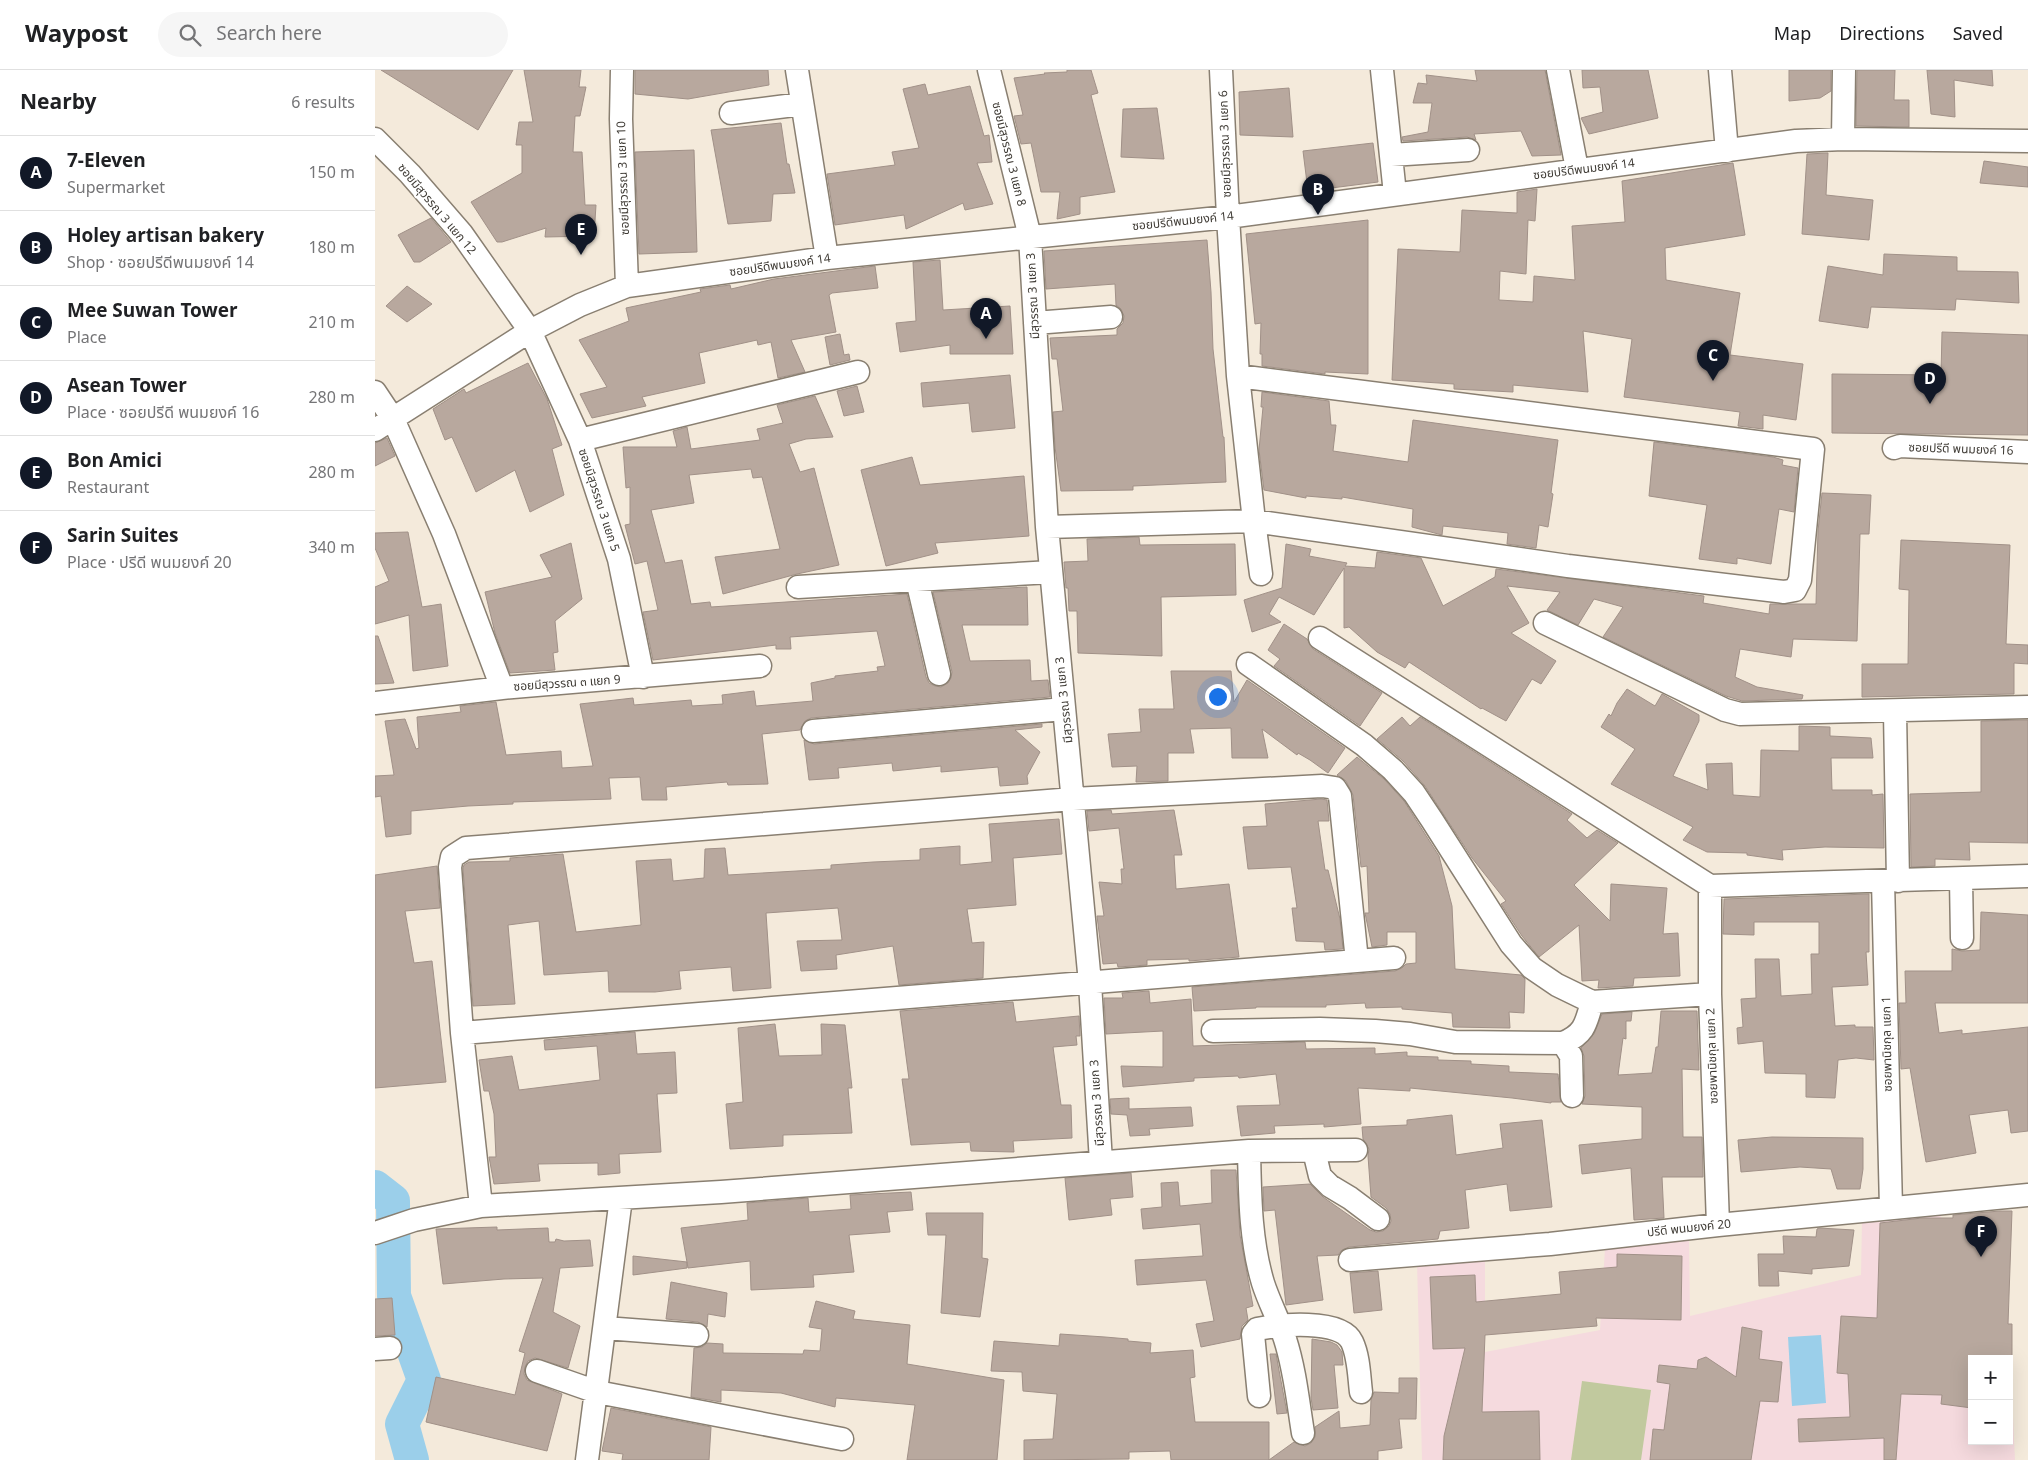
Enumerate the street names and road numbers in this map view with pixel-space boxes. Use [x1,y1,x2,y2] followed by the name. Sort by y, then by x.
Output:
[1214,90,1236,198] street label: ซอยมีสุวรรณ 3 แยก 6
[987,100,1031,208] street label: ซอยมีสุวรรณ 3 แยก 8
[612,120,634,235] street label: ซอยมีสุวรรณ 3 แยก 10
[1532,154,1636,184] street label: ซอยปรีดีพนมยงค์ 14
[393,159,481,259] street label: ซอยมีสุวรรณ 3 แยก 12
[1131,207,1235,235] street label: ซอยปรีดีพนมยงค์ 14
[728,249,832,281] street label: ซอยปรีดีพนมยงค์ 14
[1022,252,1044,340] street label: มีสุวรรณ 3 แยก 3
[1908,438,2014,460] street label: ซอยปรีดี พนมยงค์ 16
[574,446,624,554] street label: ซอยมีสุวรรณ 3 แยก 5
[1051,656,1077,744] street label: มีสุวรรณ 3 แยก 3
[513,670,621,696] street label: ซอยมีสุวรรณ ๓ แยก 9
[1877,996,1897,1092] street label: ซอยพานิชกุล แยก 1
[1701,1008,1723,1104] street label: ซอยพานิชกุล แยก 2
[1085,1059,1109,1147] street label: มีสุวรรณ 3 แยก 3
[1646,1215,1732,1241] street label: ปรีดี พนมยงค์ 20

